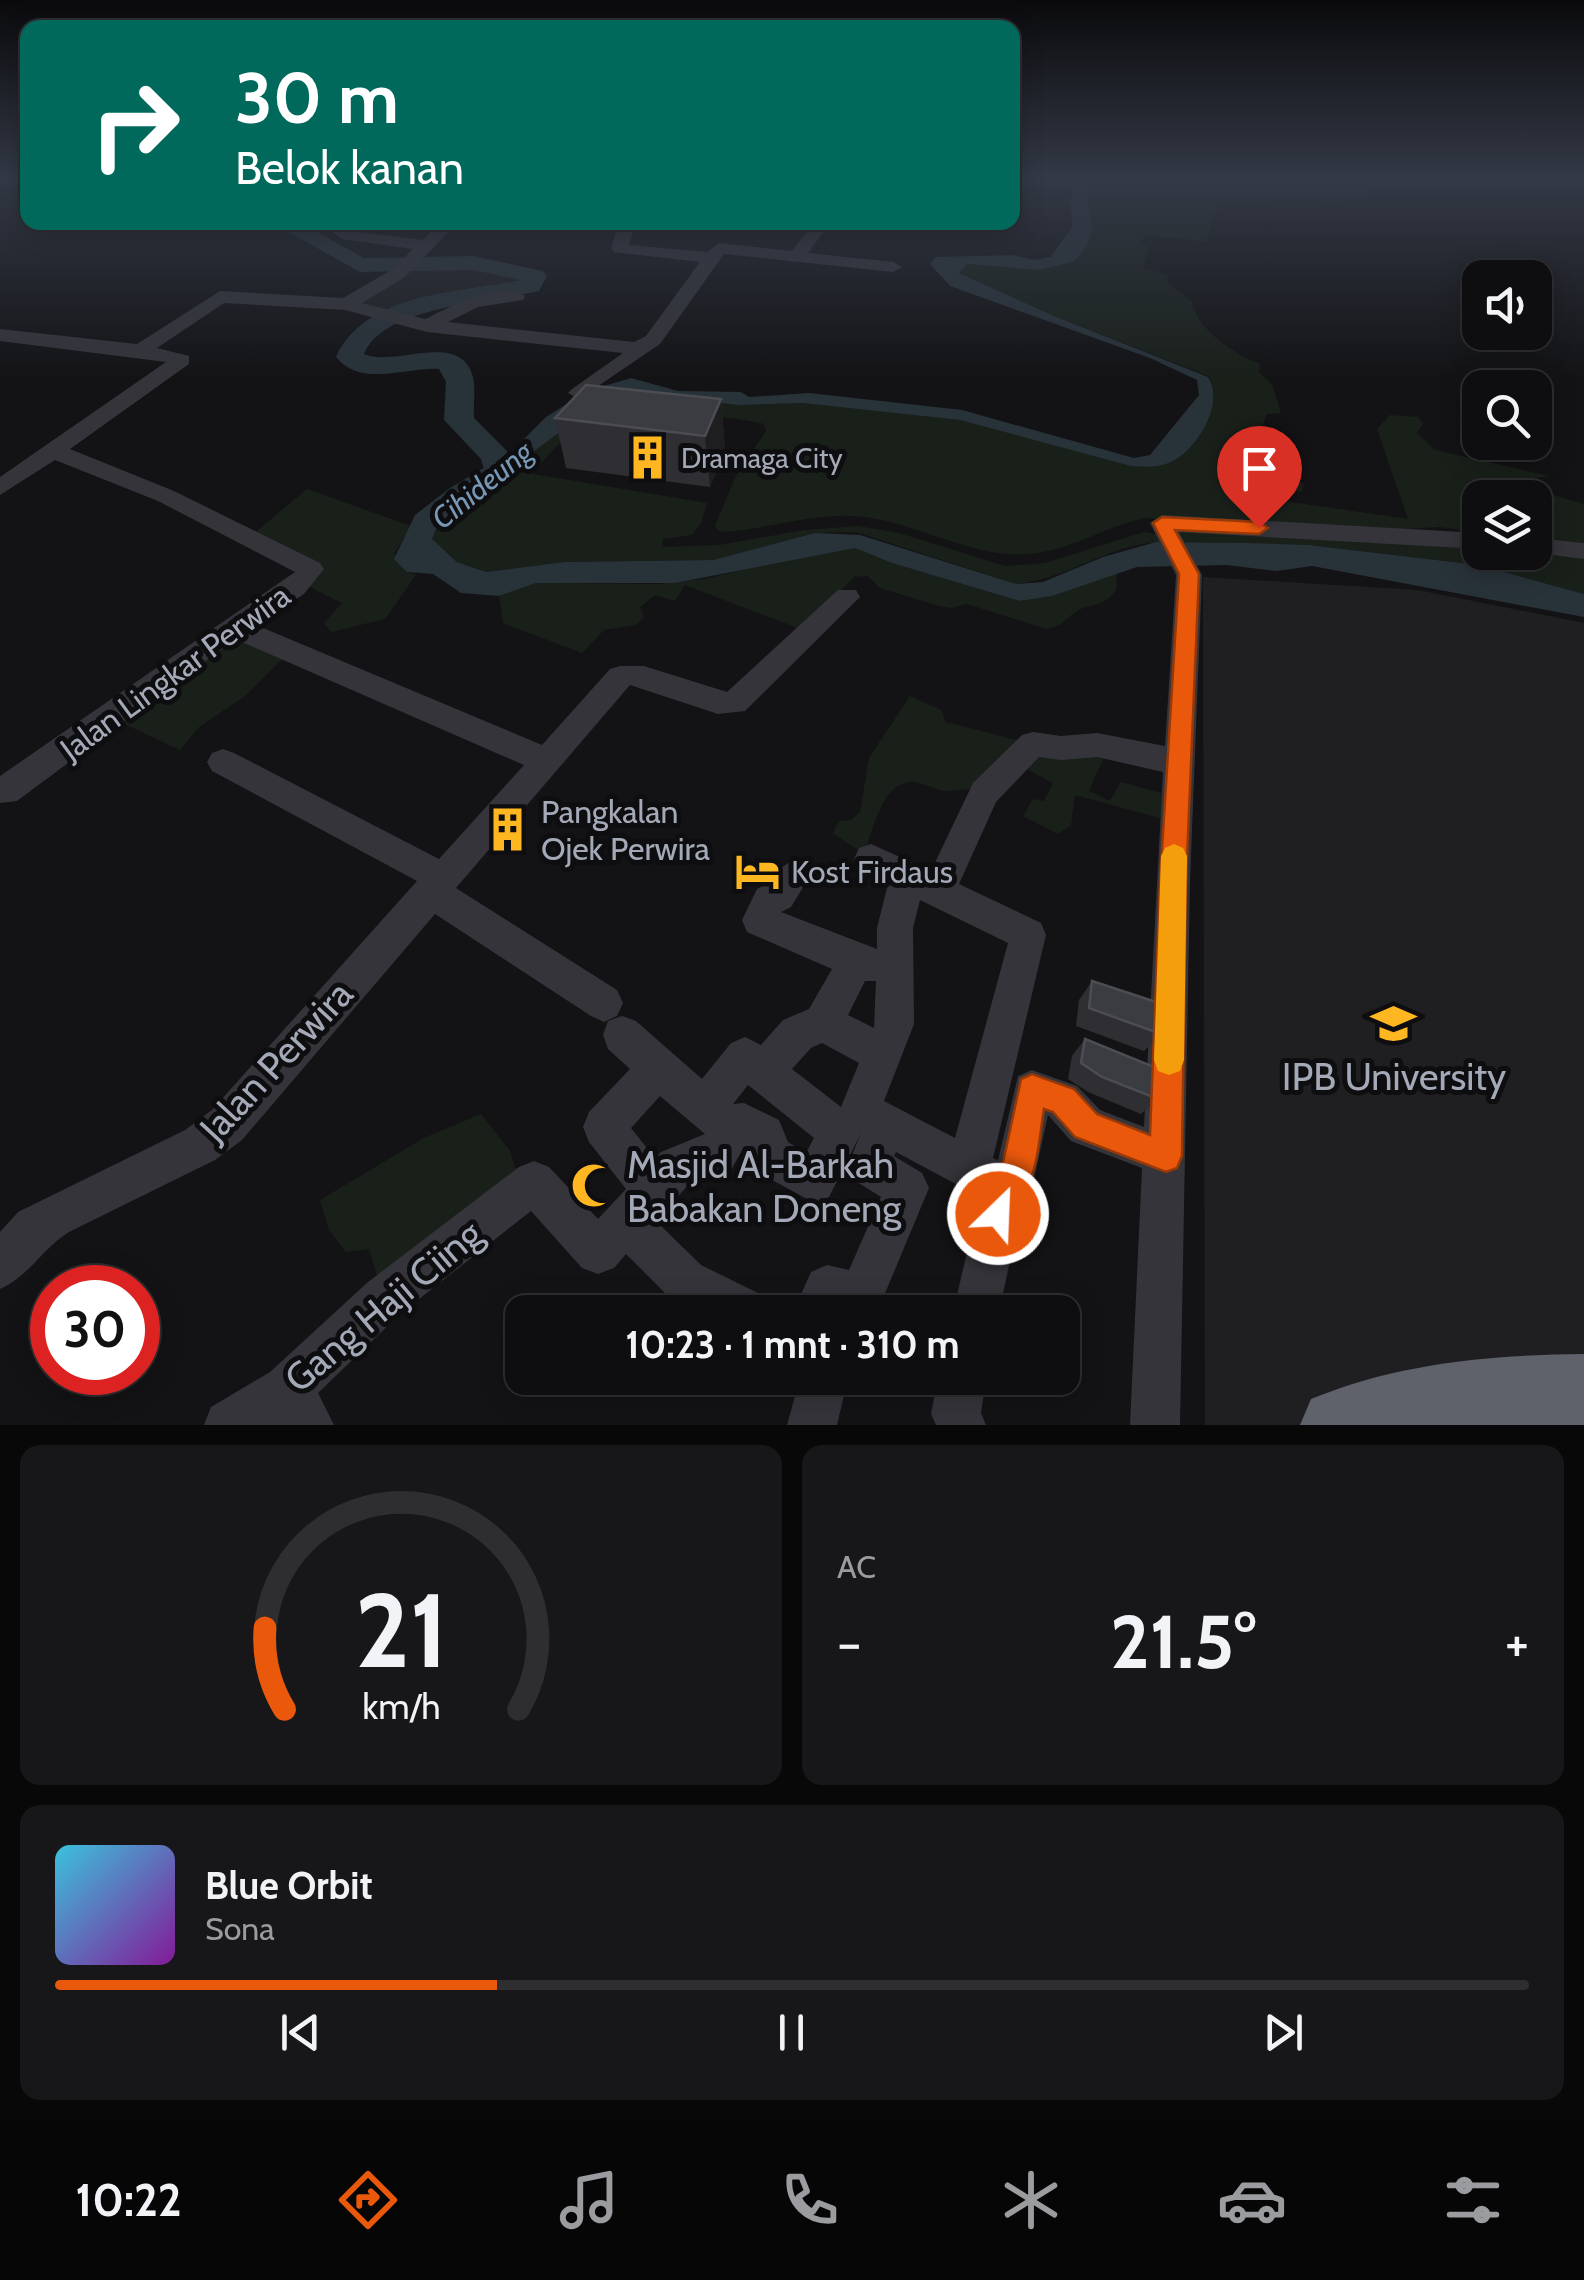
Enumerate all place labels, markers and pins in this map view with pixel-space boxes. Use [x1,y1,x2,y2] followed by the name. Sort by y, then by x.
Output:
[1217,426,1302,529] pin
[624,434,672,482] building icon: Dramaga City
[681,441,843,475] place label: Dramaga City
[541,792,710,868] place label: Pangkalan Ojek Perwira
[484,805,532,853] building icon: Pangkalan Ojek Perwira
[734,847,782,895] hotel icon: Kost Firdaus
[791,852,953,891] place label: Kost Firdaus
[1370,1000,1418,1048] school or university icon: IPB University
[1282,1053,1506,1100] place label: IPB University
[627,1141,902,1232] place label: Masjid Al-Barkah Babakan Doneng
[570,1162,618,1210] mosque icon: Masjid Al-Barkah Babakan Doneng

